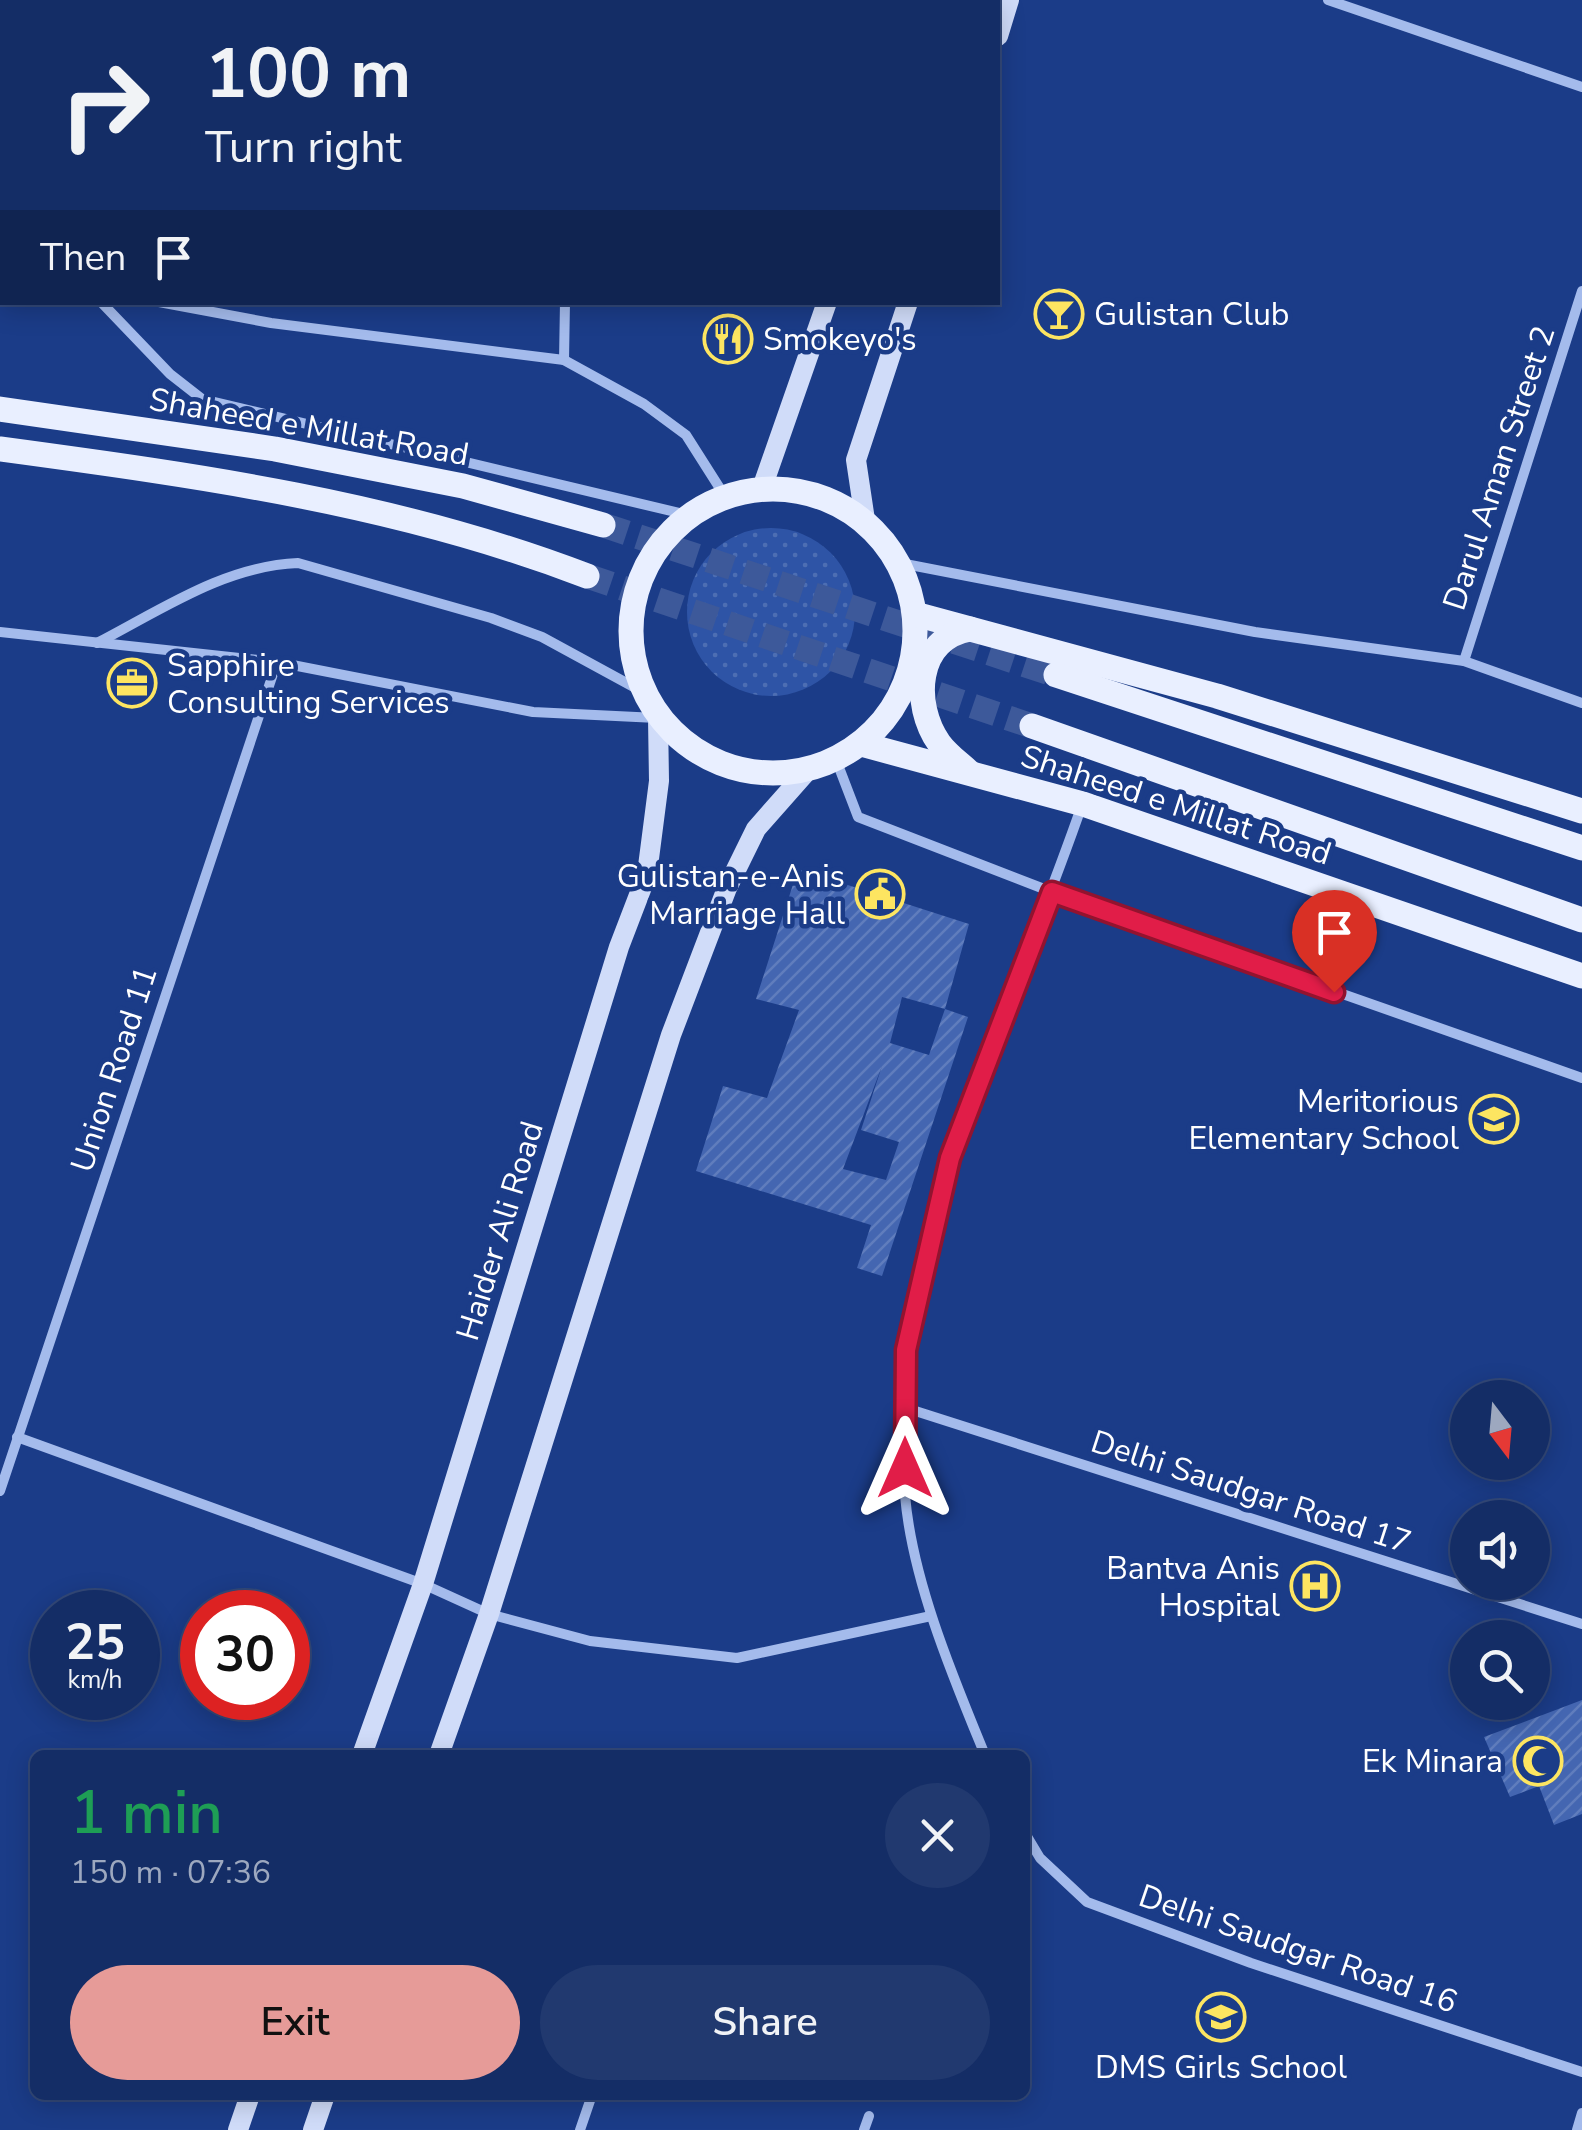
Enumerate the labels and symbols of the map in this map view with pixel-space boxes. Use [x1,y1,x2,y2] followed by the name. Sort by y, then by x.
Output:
[1033,288,1085,340] bar icon: Gulistan Club
[1094,293,1290,336] place label: Gulistan Club
[702,313,754,365] restaurant icon: Smokeyo's
[763,318,917,361] place label: Smokeyo's
[1433,320,1565,616] street label: Darul Aman Street 2
[146,378,472,476] street label: Shaheed e Millat Road
[167,644,450,724] place label: Sapphire Consulting Services
[106,657,158,709] office icon: Sapphire Consulting Services
[1015,735,1337,875] street label: Shaheed e Millat Road
[617,855,846,935] place label: Gulistan-e-Anis Marriage Hall
[854,868,906,920] public building icon: Gulistan-e-Anis Marriage Hall
[1292,890,1377,993] pin
[60,961,168,1177] street label: Union Road 11
[1188,1080,1460,1160] place label: Meritorious Elementary School
[1468,1093,1520,1145] school or university icon: Meritorious Elementary School
[446,1116,554,1346] street label: Haider Ali Road
[1450,1380,1550,1480] north arrow
[853,1416,957,1520] position arrow
[1086,1420,1416,1564] street label: Delhi Saudgar Road 17
[1106,1547,1281,1627] place label: Bantva Anis Hospital
[1289,1560,1341,1612] hospital icon: Bantva Anis Hospital
[180,1590,310,1720] speed limit sign: 30
[1512,1735,1564,1787] mosque icon: Ek Minara
[1362,1740,1503,1783] place label: Ek Minara
[1133,1874,1463,2024] street label: Delhi Saudgar Road 16
[1195,1991,1247,2043] school or university icon: DMS Girls School
[1095,2046,1347,2089] place label: DMS Girls School

